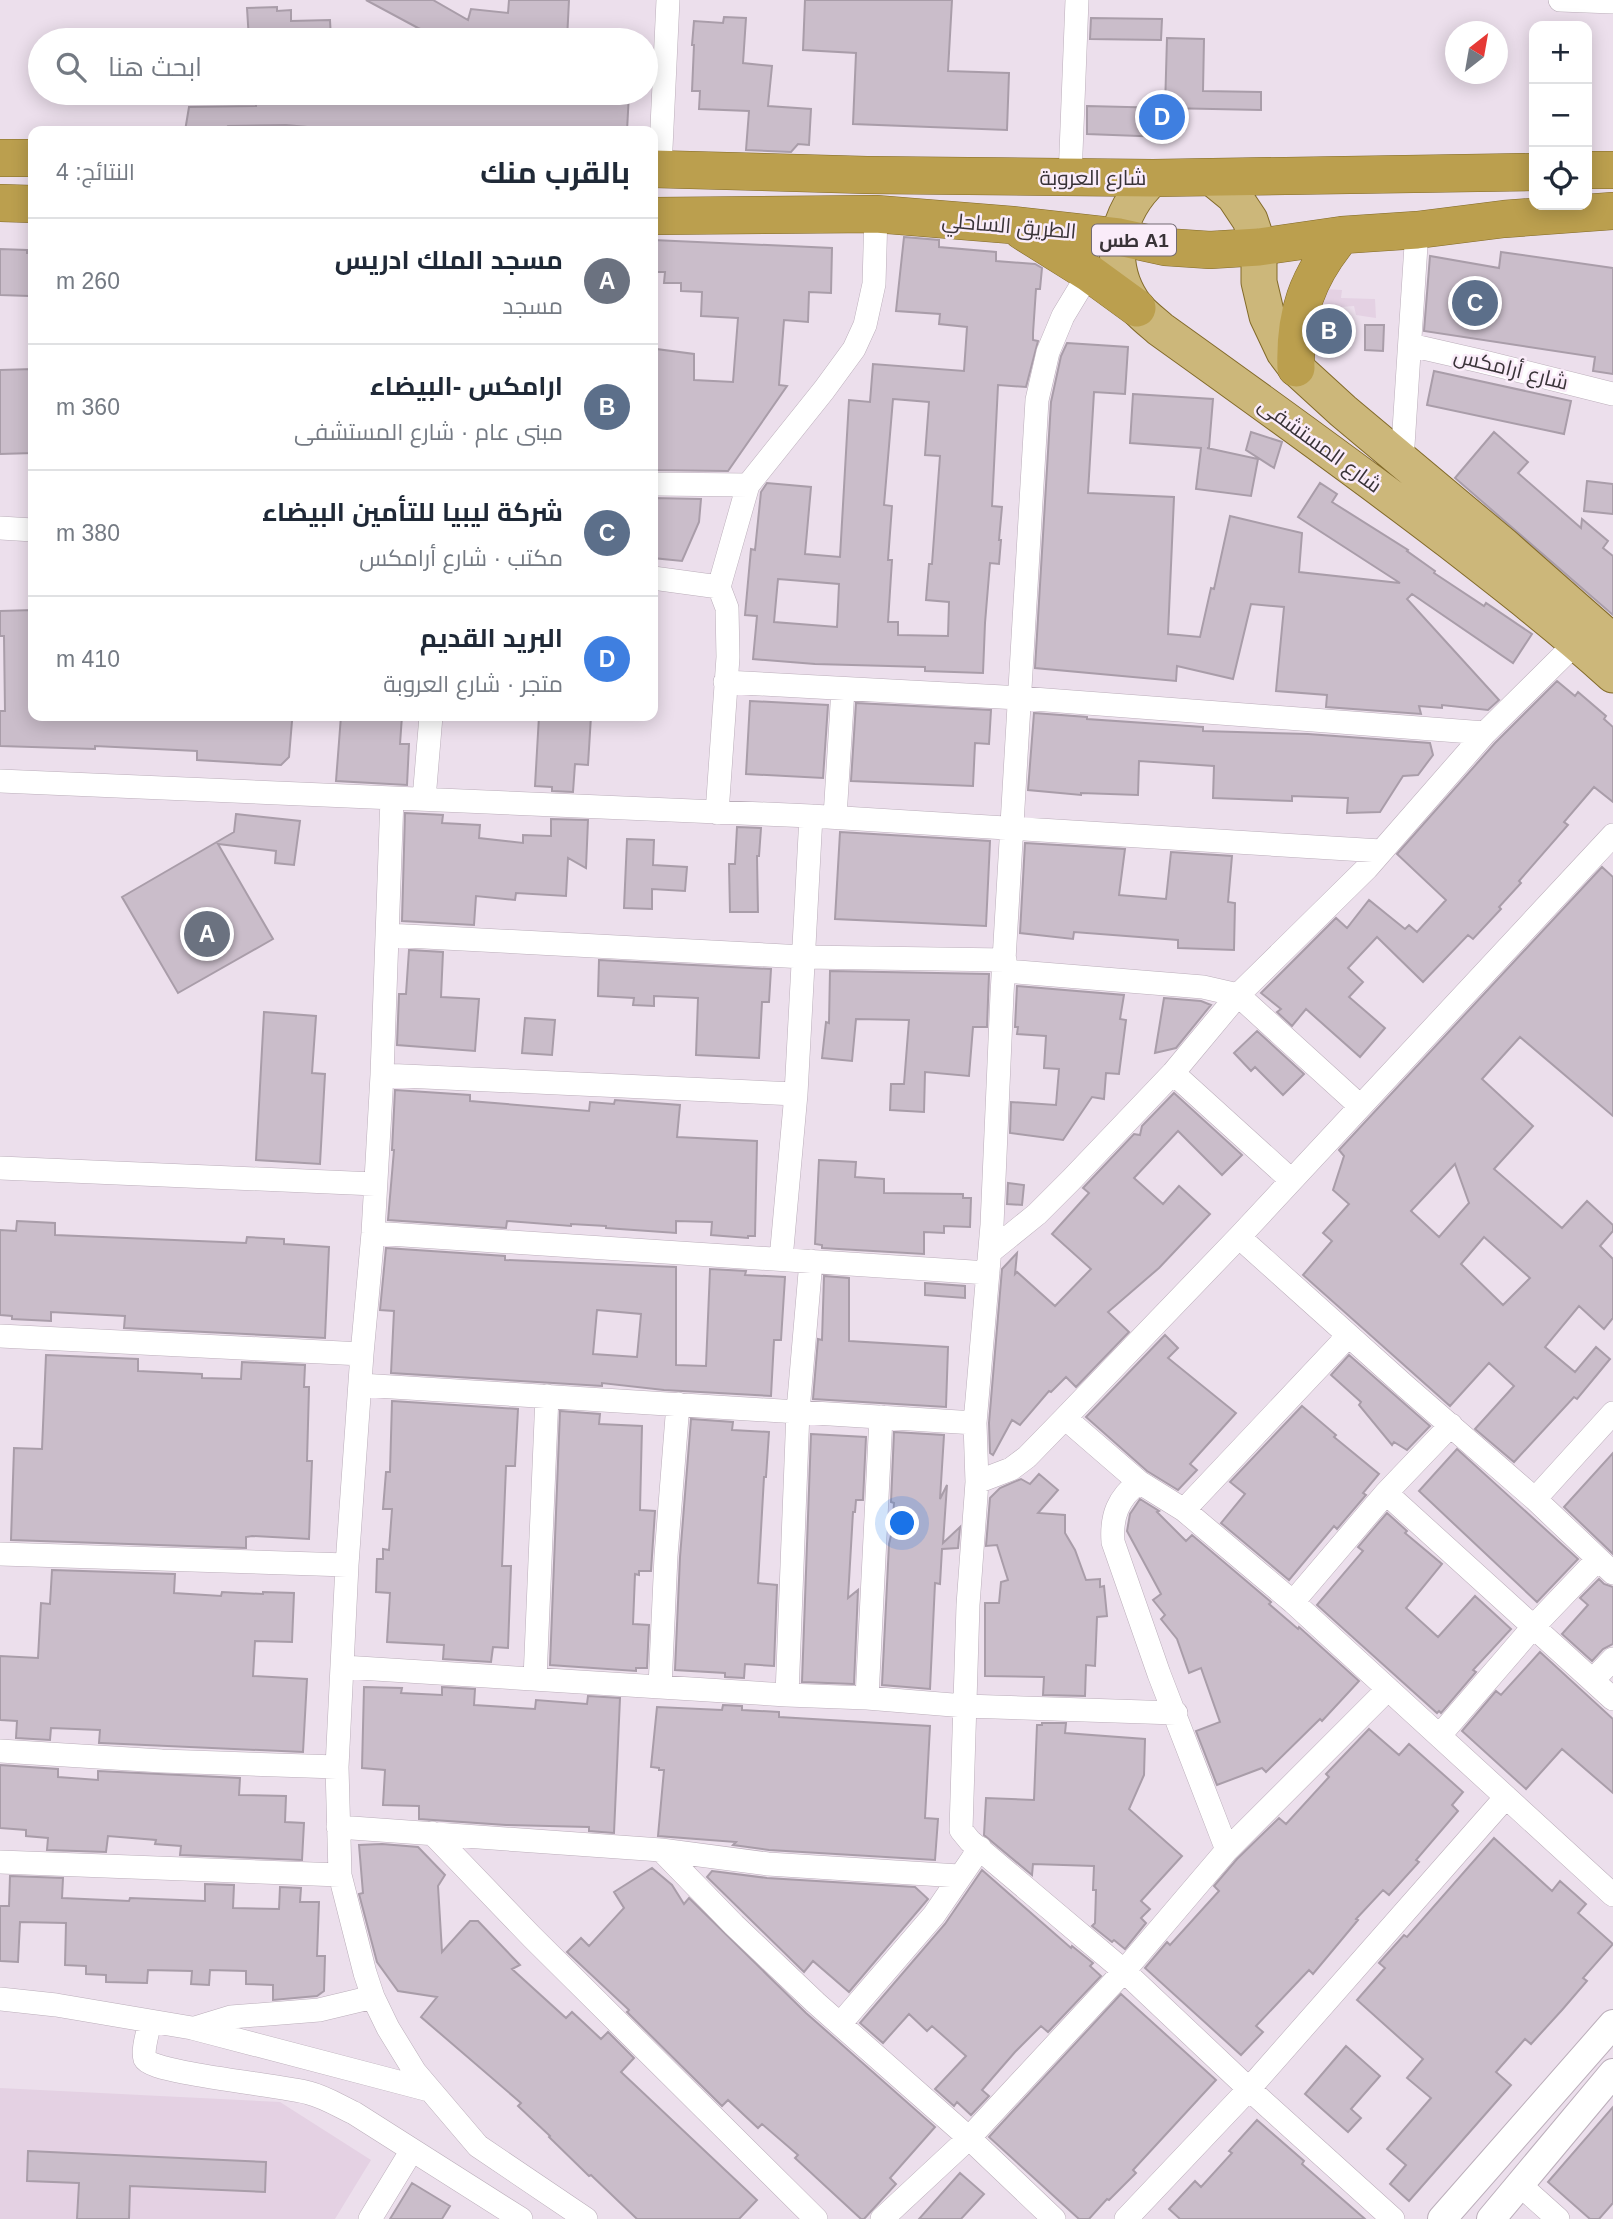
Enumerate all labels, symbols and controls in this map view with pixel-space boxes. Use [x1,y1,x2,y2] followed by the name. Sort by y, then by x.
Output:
[1445,21,1508,84] north arrow
[1529,21,1592,210] map controls
[1529,21,1592,84] button: +
[28,28,658,105] search box
[52,48,90,86] icon: search
[108,52,202,82] text: ابحث هنا
[1529,84,1592,147] button: −
[1139,91,1185,143] pin: D
[1529,147,1592,210] button: locate
[480,156,630,189] text: بالقرب منك
[56,159,135,185] text: النتائج: 4
[1040,166,1146,192] street label: شارع العروبة
[940,208,1077,248] street label: الطريق الساحلي
[1092,224,1176,256] road number: طس A1
[335,245,563,275] text: مسجد الملك ادريس
[56,268,120,294] text: 260 m
[599,268,615,294] text: A
[1452,277,1498,329] pin: C
[502,293,563,319] text: مسجد
[1306,305,1352,357] pin: B
[1451,342,1571,397] street label: شارع أرامكس
[370,371,563,401] text: ارامكس -البيضاء
[1253,392,1386,499] street label: شارع المستشفى
[56,394,120,420] text: 360 m
[599,394,615,420] text: B
[294,419,563,445] text: مبنى عام · شارع المستشفى
[262,497,563,527] text: شركة ليبيا للتأمين البيضاء
[56,520,120,546] text: 380 m
[599,520,615,546] text: C
[359,545,563,571] text: مكتب · شارع أرامكس
[420,623,563,653] text: البريد القديم
[56,646,120,672] text: 410 m
[599,646,615,672] text: D
[383,671,563,697] text: متجر · شارع العروبة
[184,908,230,960] pin: A
[885,1506,919,1540] your location

